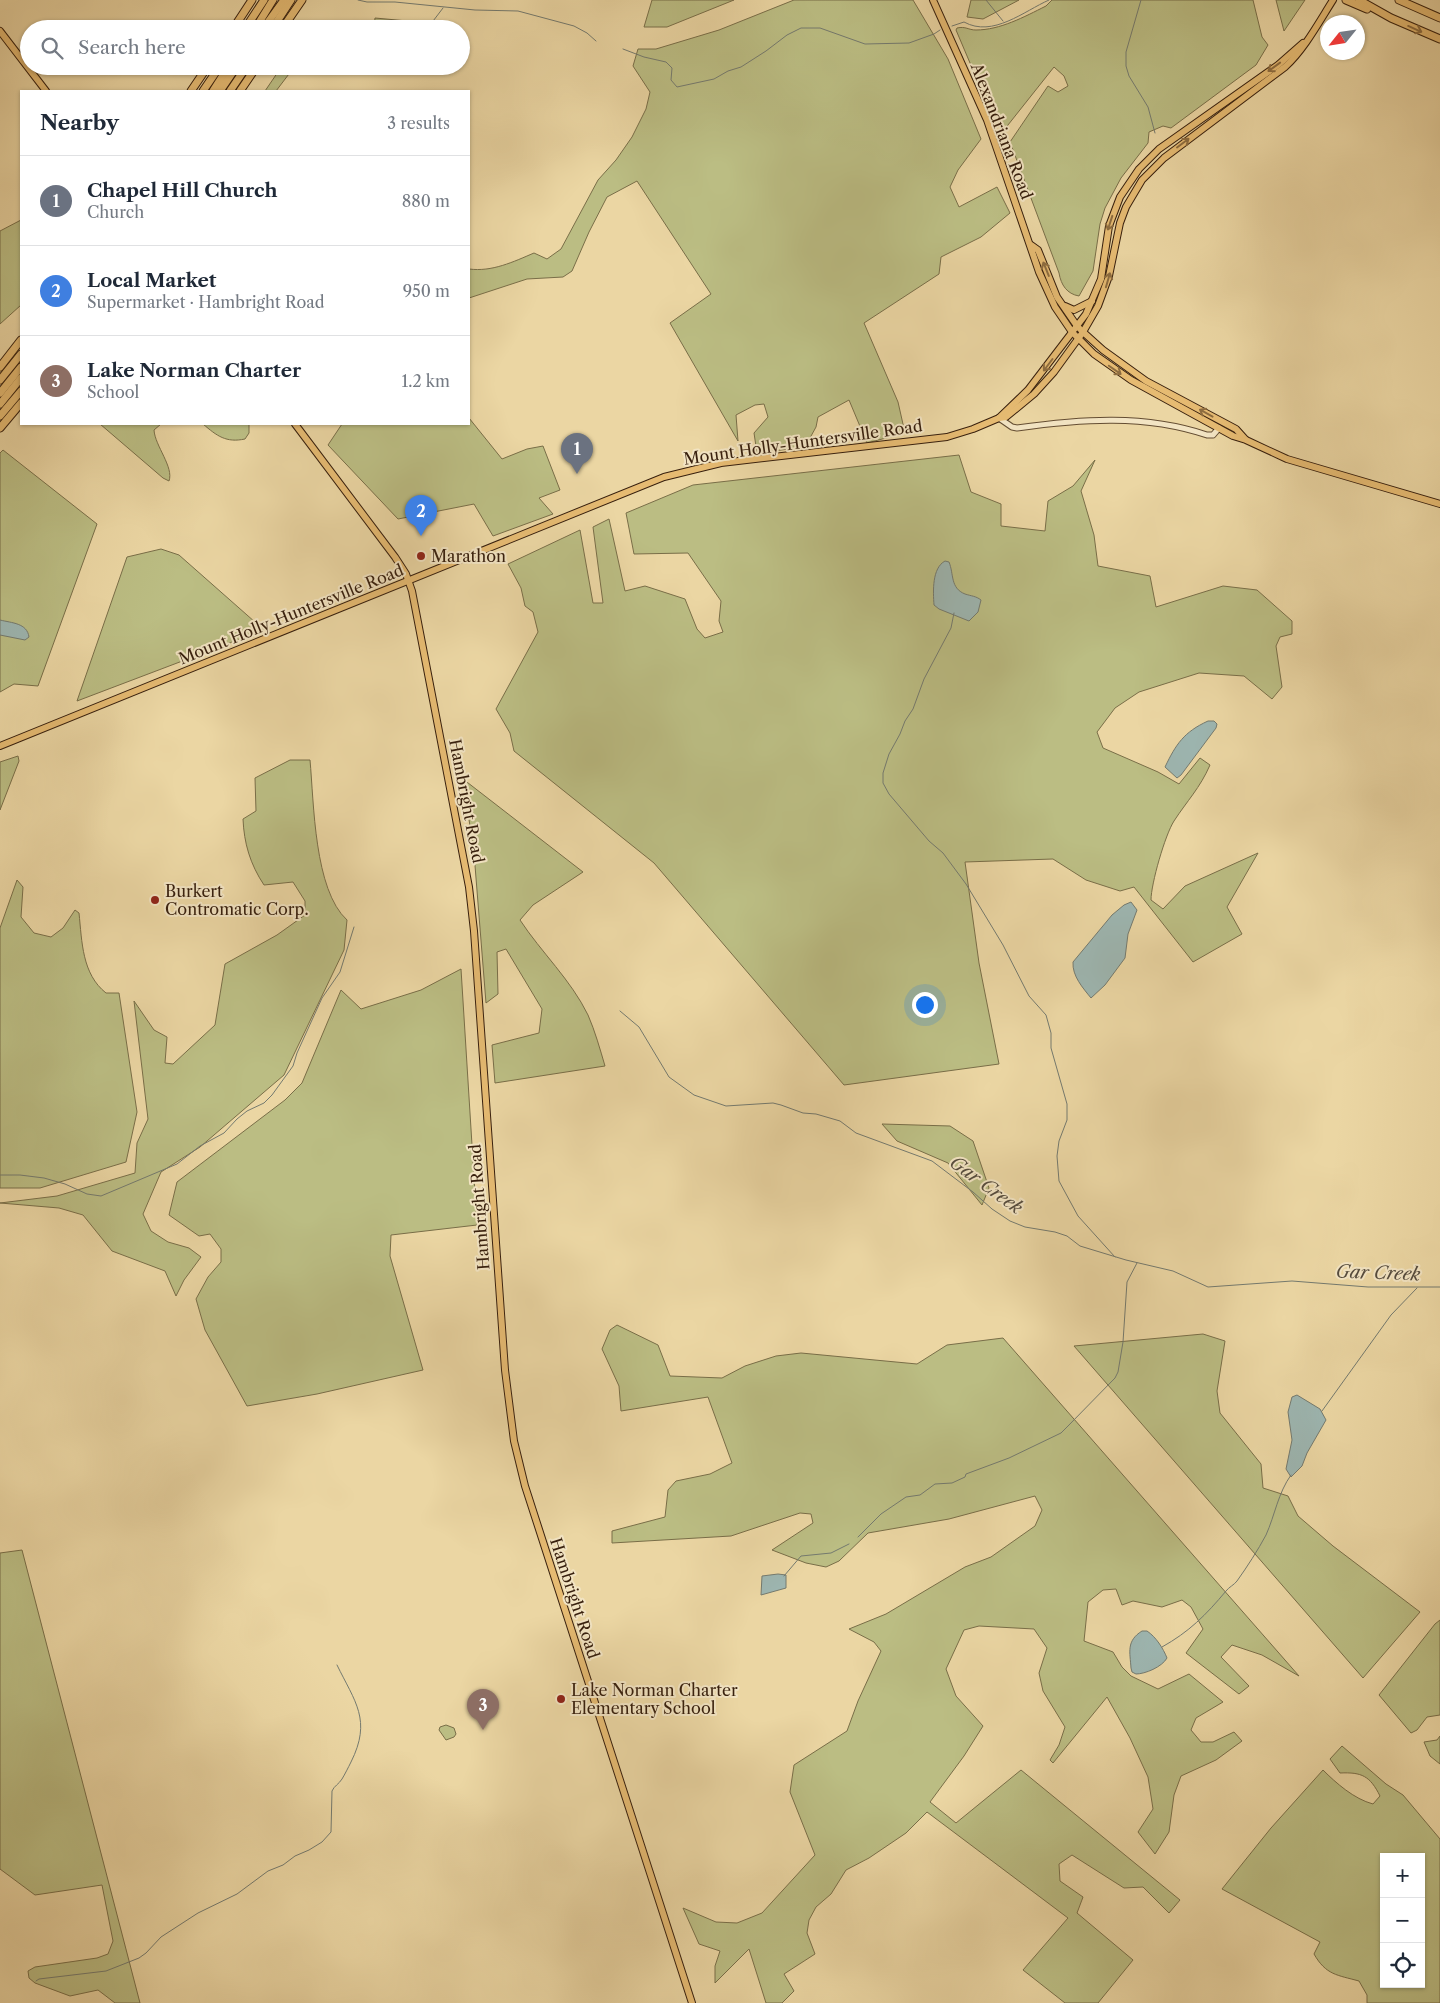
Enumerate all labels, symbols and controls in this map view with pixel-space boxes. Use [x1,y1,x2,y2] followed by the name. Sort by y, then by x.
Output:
[1320,15,1365,60] north arrow
[20,20,470,75] search box
[1407,24,1422,34] one-way arrow
[38,34,66,62] icon: search
[78,36,186,59] text: Search here
[966,59,1037,202] street label: Alexandriana Road
[1267,62,1281,72] one-way arrow
[40,110,119,135] text: Nearby
[387,113,450,133] text: 3 results
[1176,138,1190,148] one-way arrow
[87,179,278,202] text: Chapel Hill Church
[52,191,60,211] text: 1
[402,191,450,211] text: 880 m
[87,202,144,222] text: Church
[1105,215,1115,231] one-way arrow
[1040,262,1050,277] one-way arrow
[87,269,216,292] text: Local Market
[1104,273,1114,289] one-way arrow
[51,281,61,301] text: 2
[403,281,450,301] text: 950 m
[87,292,324,312] text: Supermarket · Hambright Road
[1043,358,1053,372] one-way arrow
[87,359,301,382] text: Lake Norman Charter
[1108,365,1122,375] one-way arrow
[51,371,61,391] text: 3
[401,371,450,391] text: 1.2 km
[87,382,139,402] text: School
[1199,408,1214,417] one-way arrow
[682,415,924,469] street label: Mount Holly-Huntersville Road
[561,433,593,474] pin: 1
[405,495,437,536] pin: 2
[431,546,506,566] place label: Marathon
[415,550,427,562] marker: Marathon
[176,560,407,668] street label: Mount Holly-Huntersville Road
[445,737,489,865] street label: Hambright Road
[165,881,309,919] place label: Burkert Contromatic Corp.
[149,894,161,906] marker: Burkert Contromatic Corp.
[912,992,938,1018] your location
[465,1143,493,1271] street label: Hambright Road
[945,1151,1027,1219] water label: Gar Creek
[1335,1261,1421,1285] water label: Gar Creek
[546,1535,604,1661] street label: Hambright Road
[571,1680,738,1718] place label: Lake Norman Charter Elementary School
[467,1689,499,1730] pin: 3
[555,1693,567,1705] marker: Lake Norman Charter Elementary School
[1380,1853,1425,1988] map controls
[1380,1853,1425,1898] button: +
[1380,1898,1425,1943] button: −
[1380,1943,1425,1988] button: locate

